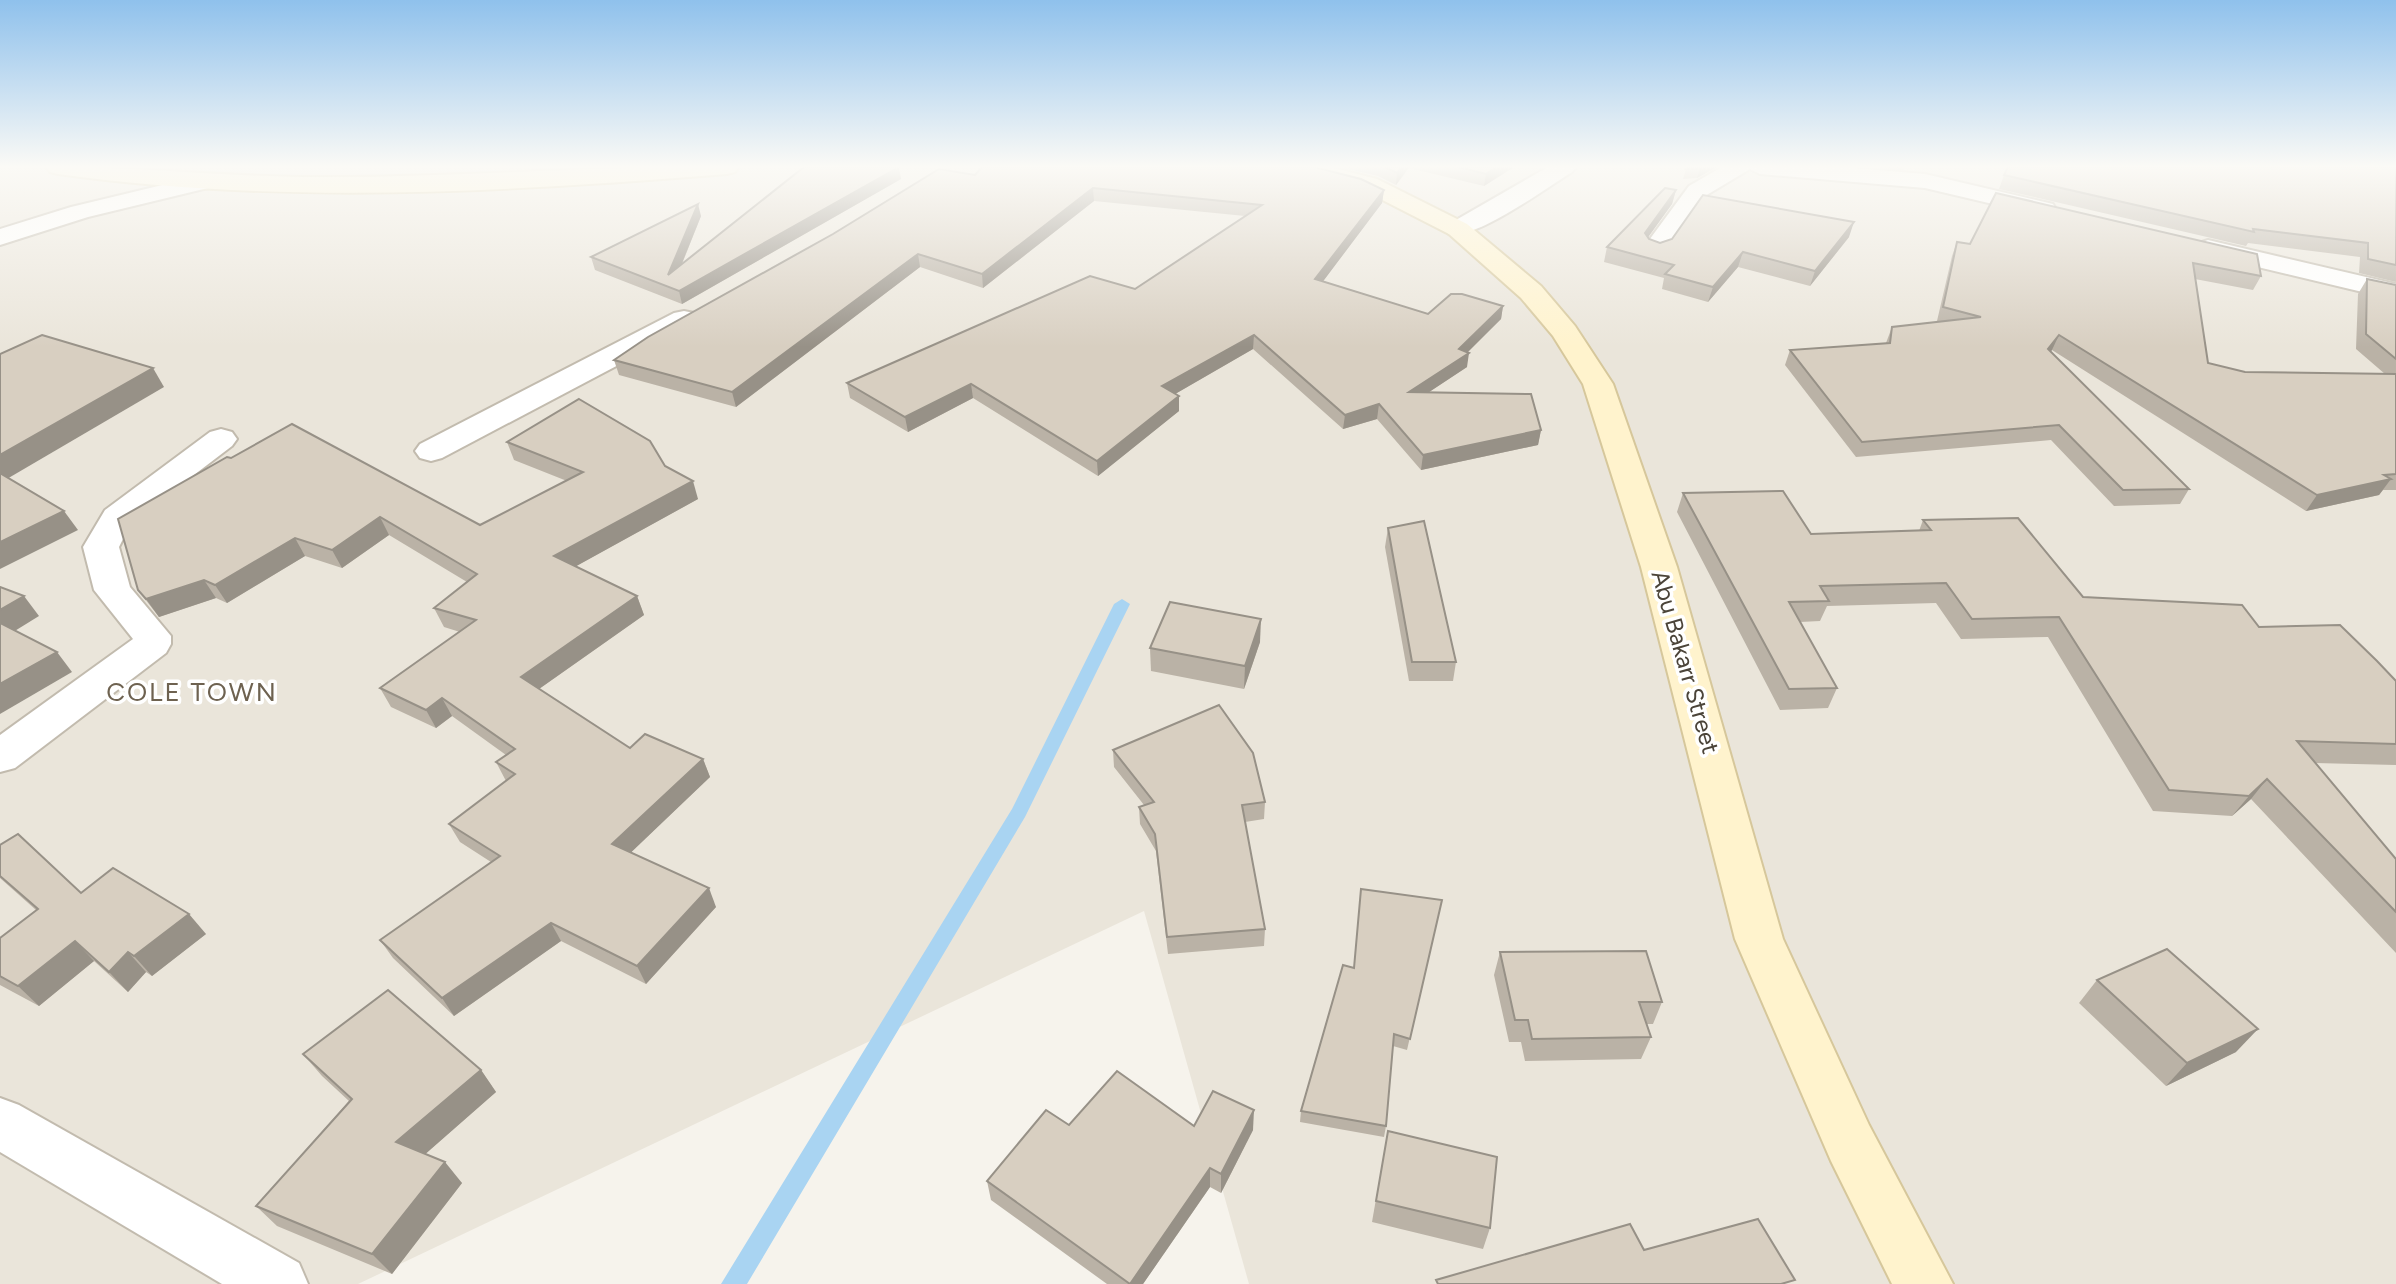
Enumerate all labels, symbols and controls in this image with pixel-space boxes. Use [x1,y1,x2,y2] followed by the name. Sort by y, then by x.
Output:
[1645,567,1726,757] street label: Abu Bakarr Street
[106,676,278,708] district label: COLE TOWN

